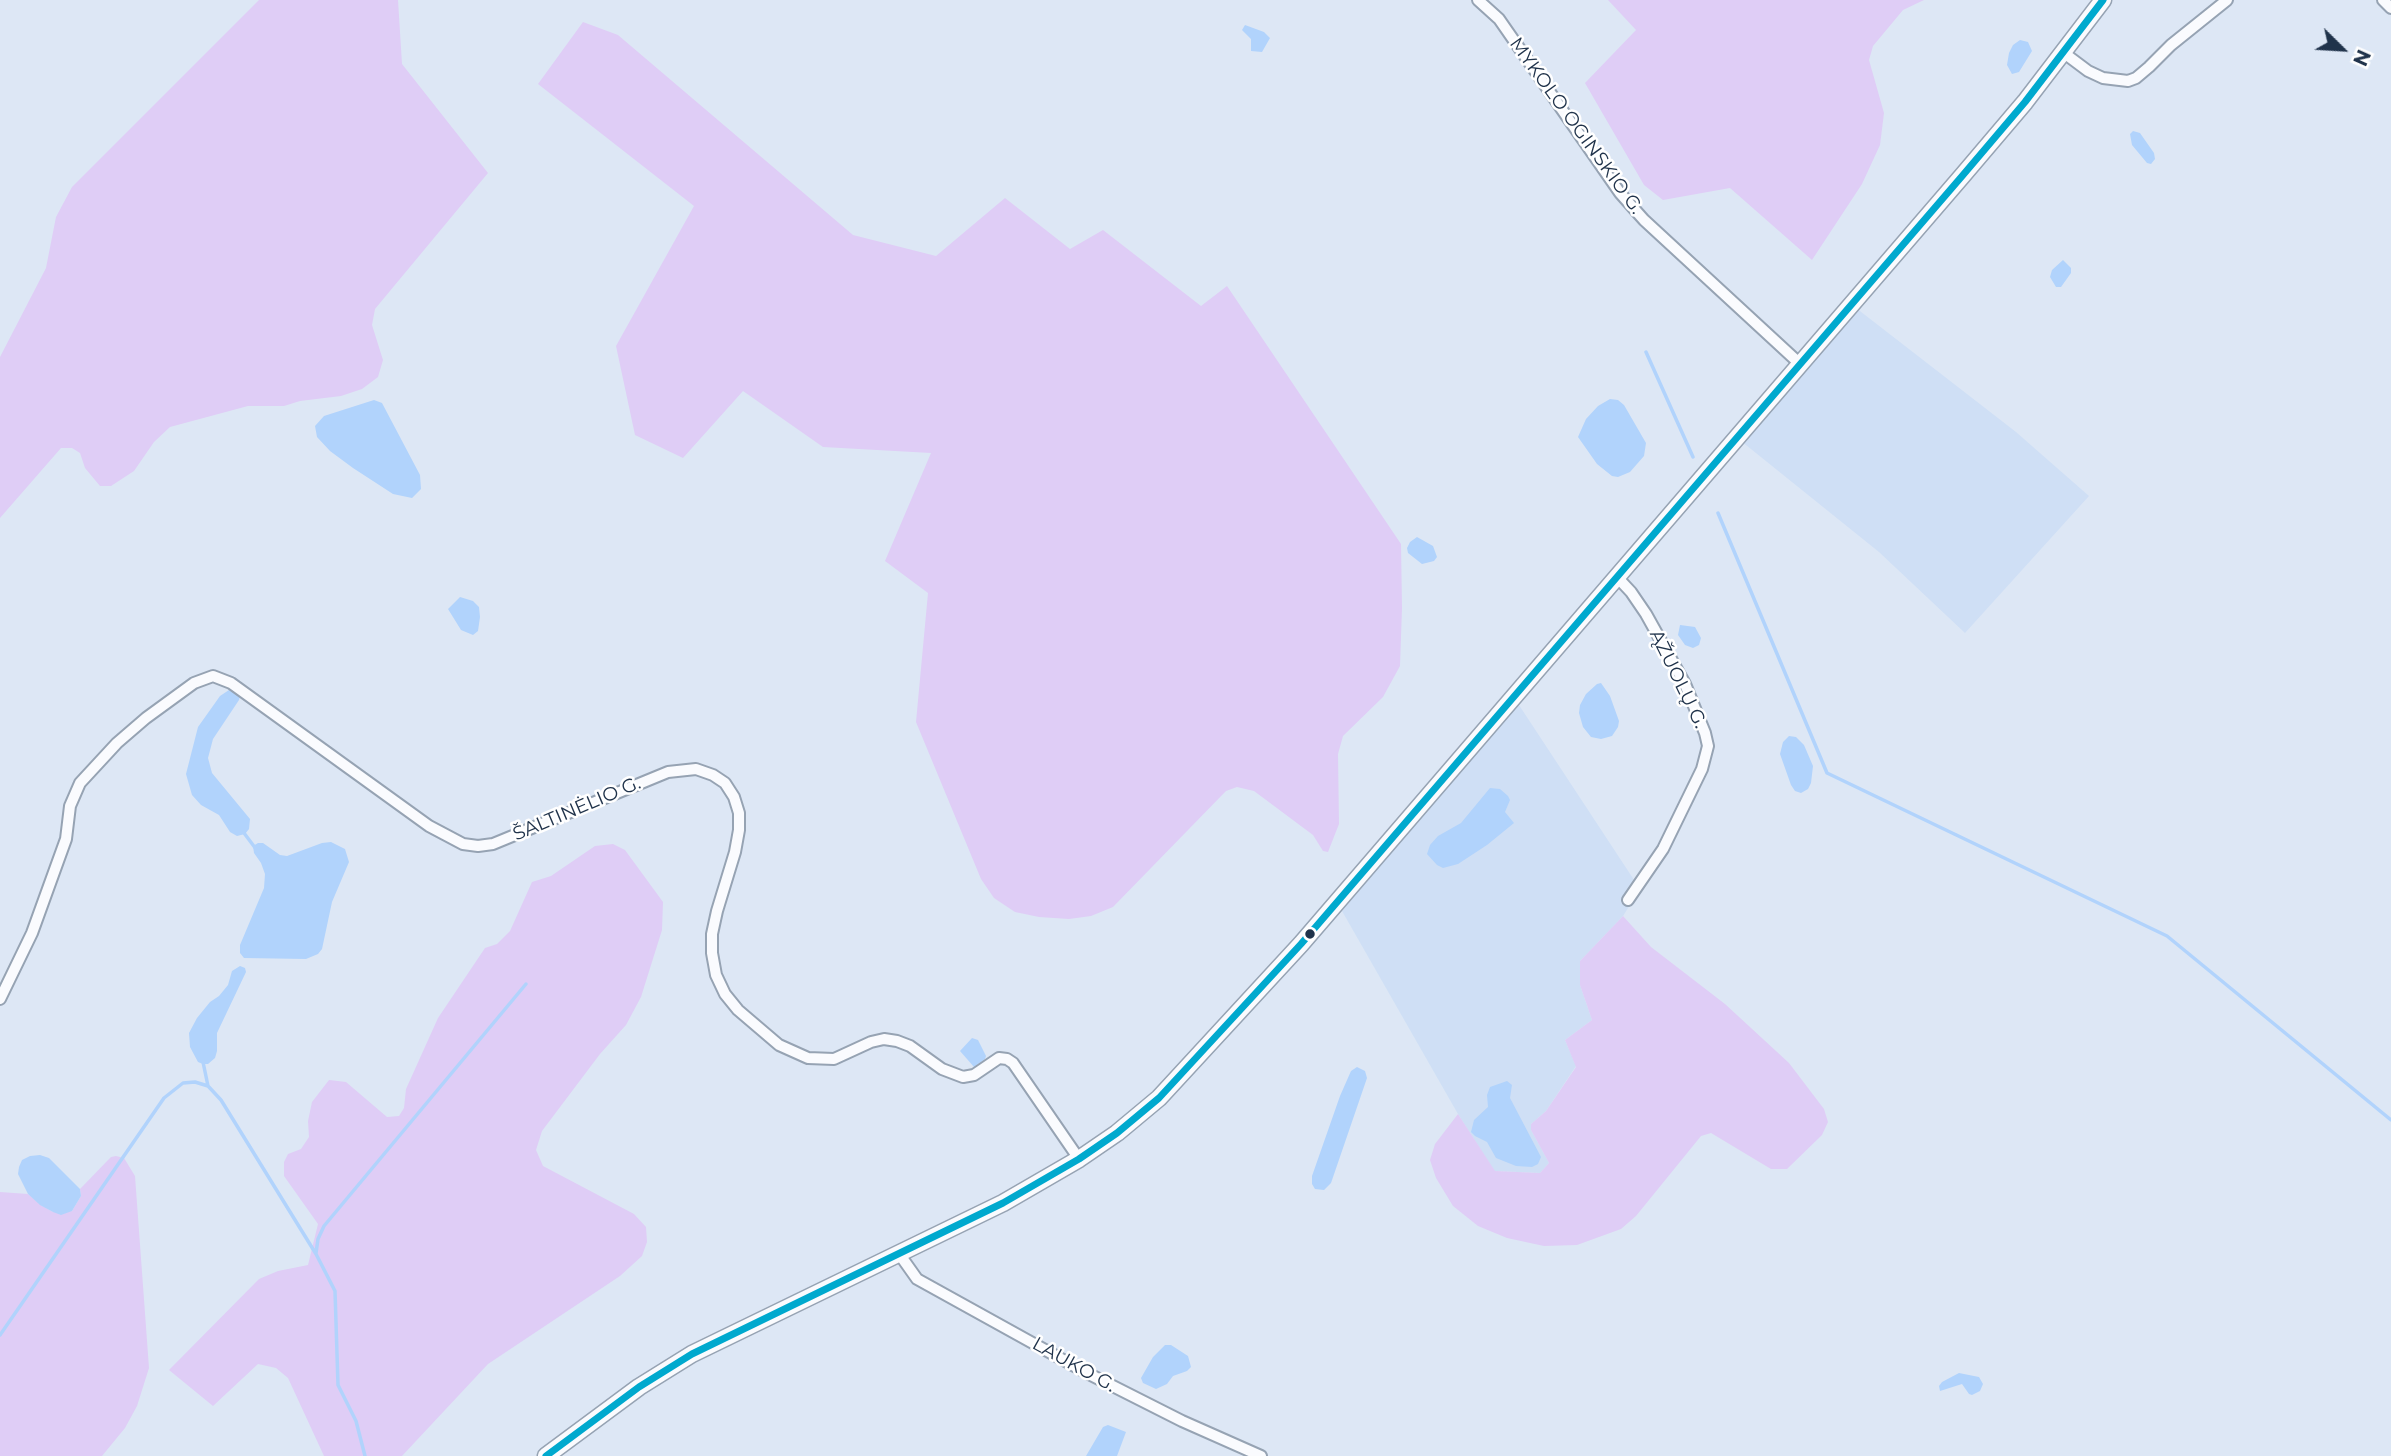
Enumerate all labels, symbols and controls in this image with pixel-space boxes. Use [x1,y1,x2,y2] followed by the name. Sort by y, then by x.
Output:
[2307,14,2377,84] north arrow
[1504,33,1648,219] street label: MYKOLO OGINSKIO G.
[2348,46,2375,69] text: N
[1644,626,1712,732] street label: ĄŽUOLŲ G.
[510,772,644,846] street label: ŠALTINĖLIO G.
[1303,927,1317,941] unlabelled marker
[1028,1333,1120,1397] street label: LAUKO G.

